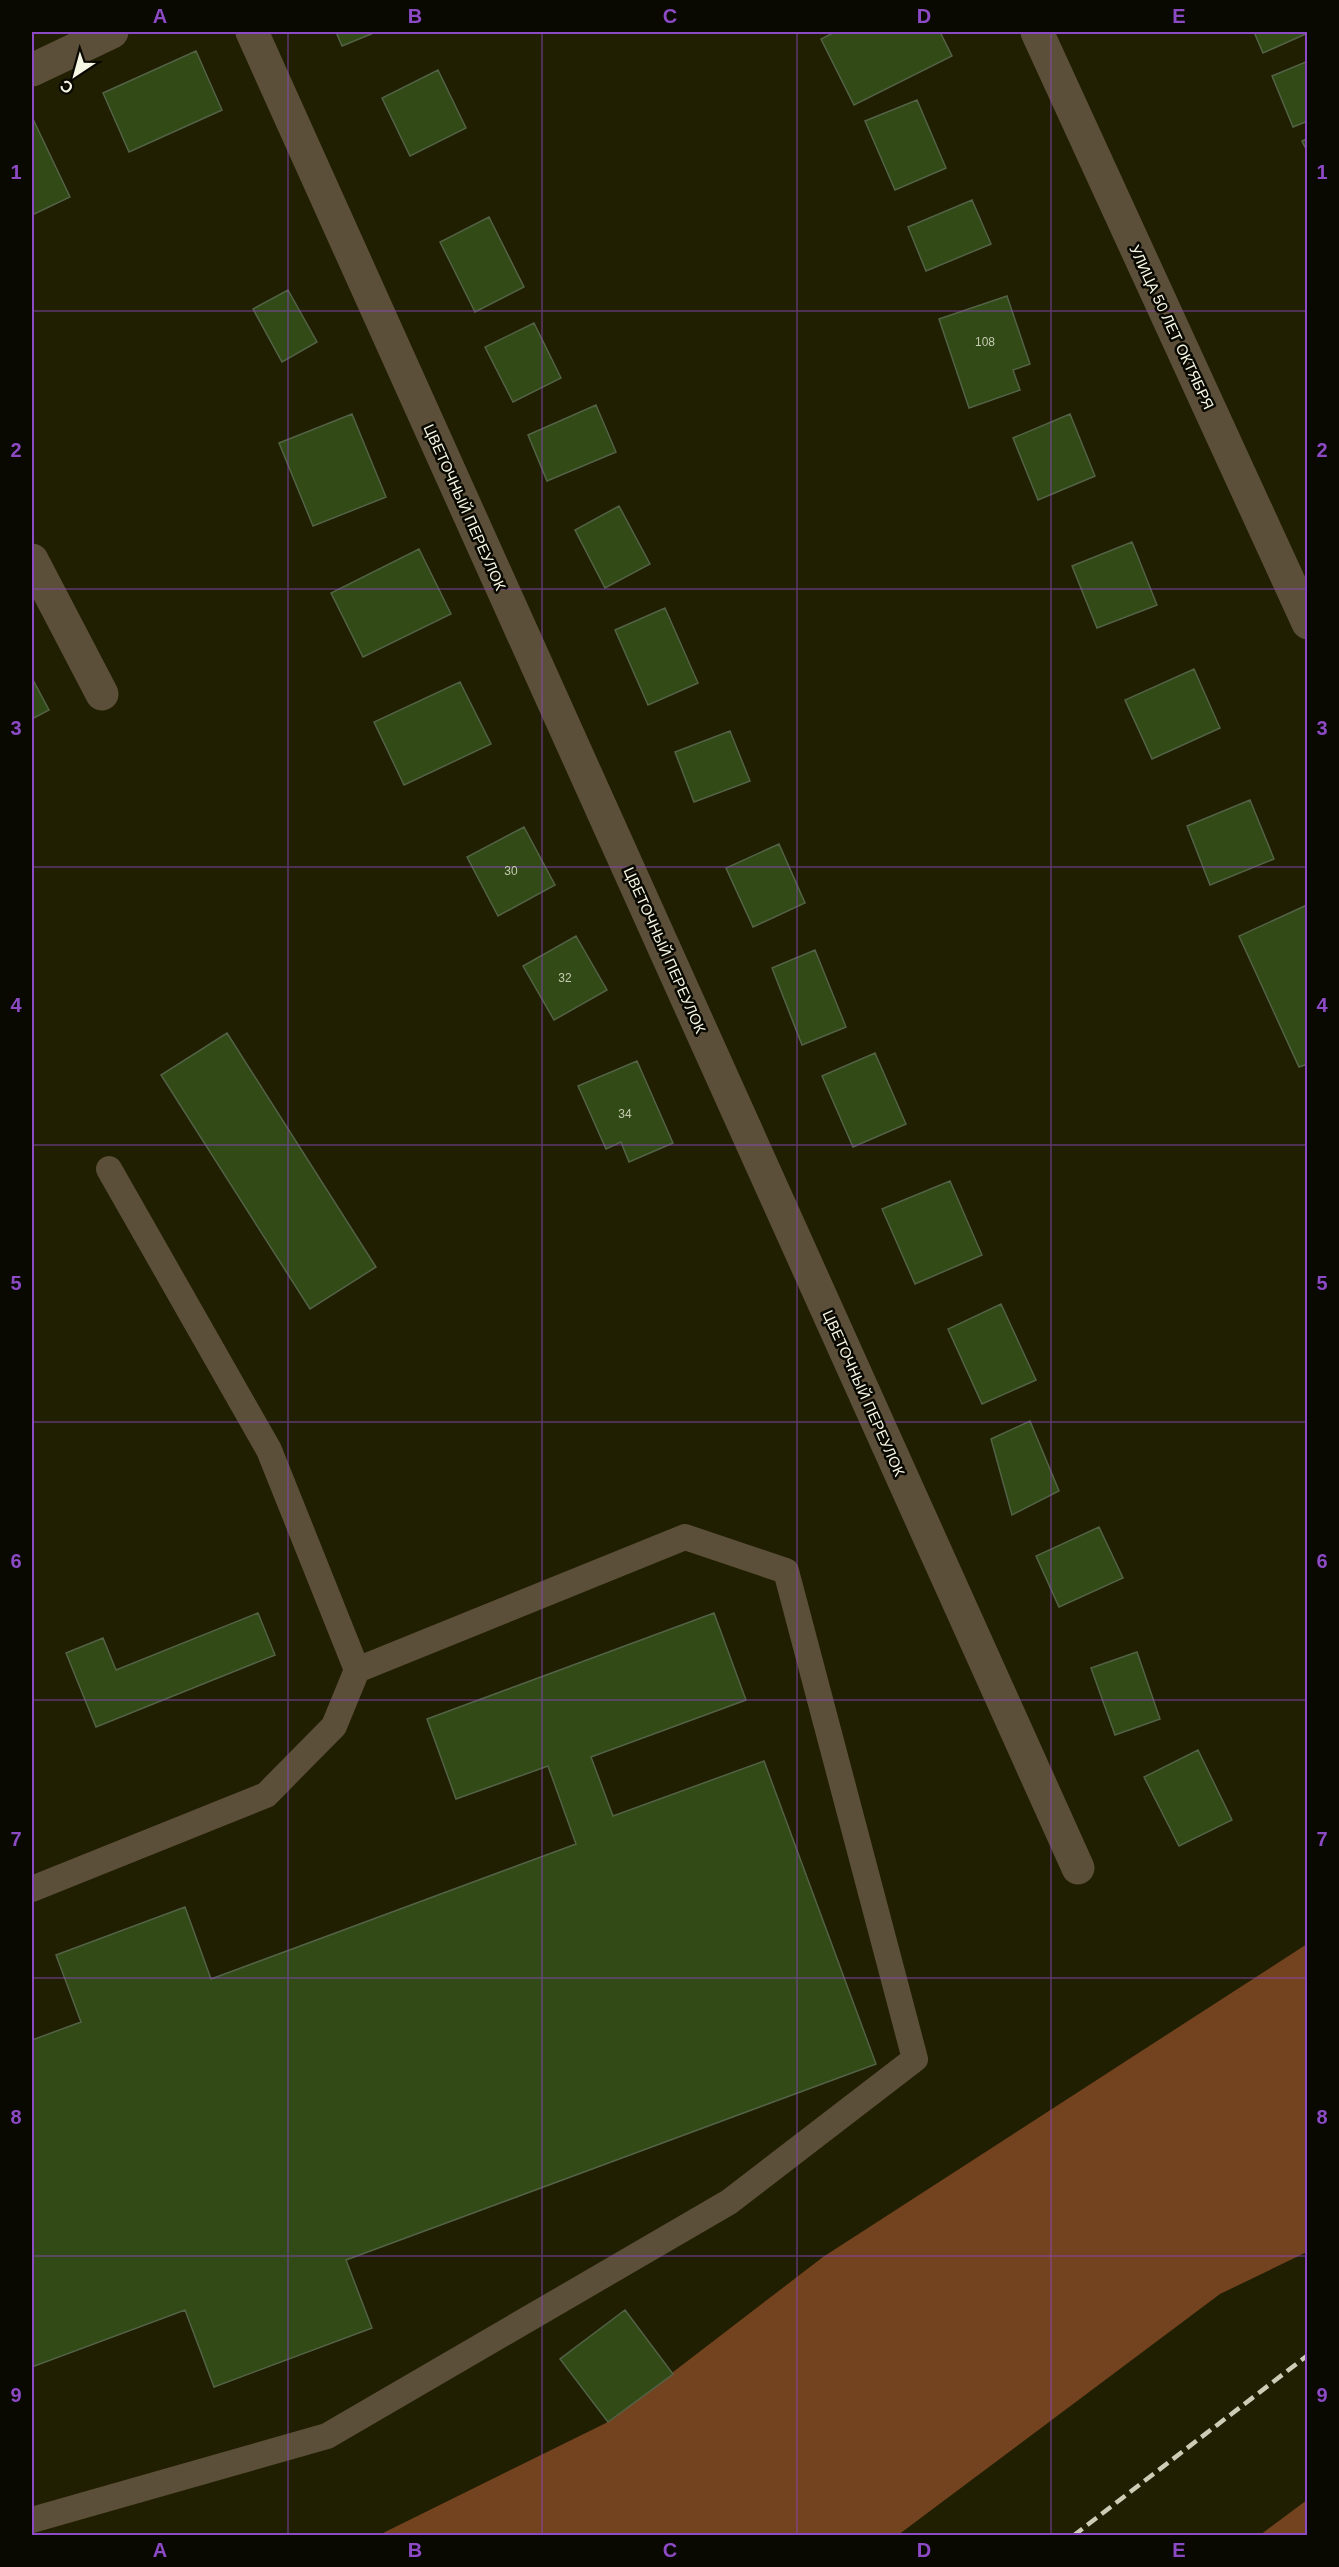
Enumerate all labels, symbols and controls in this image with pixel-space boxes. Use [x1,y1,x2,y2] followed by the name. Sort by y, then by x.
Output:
[153,5,167,27] text: A
[408,5,422,27] text: B
[663,5,677,27] text: C
[917,5,931,27] text: D
[1172,5,1186,27] text: E
[45,45,105,105] north arrow
[56,76,76,97] text: С
[10,161,22,183] text: 1
[1316,161,1328,183] text: 1
[1126,242,1218,412] street label: УЛИЦА 50 ЛЕТ ОКТЯБРЯ
[975,335,995,349] house number: 108
[421,421,509,593] street label: ЦВЕТОЧНЫЙ ПЕРЕУЛОК
[10,439,22,461] text: 2
[1316,439,1328,461] text: 2
[10,717,22,739] text: 3
[1316,717,1328,739] text: 3
[504,864,518,878] house number: 30
[621,864,709,1036] street label: ЦВЕТОЧНЫЙ ПЕРЕУЛОК
[558,971,572,985] house number: 32
[10,994,22,1016] text: 4
[1316,994,1328,1016] text: 4
[618,1107,632,1121] house number: 34
[10,1272,22,1294] text: 5
[1316,1272,1328,1294] text: 5
[820,1307,908,1479] street label: ЦВЕТОЧНЫЙ ПЕРЕУЛОК
[10,1550,22,1572] text: 6
[1316,1550,1328,1572] text: 6
[10,1828,22,1850] text: 7
[1316,1828,1328,1850] text: 7
[10,2106,22,2128] text: 8
[1316,2106,1328,2128] text: 8
[10,2384,22,2406] text: 9
[1316,2384,1328,2406] text: 9
[153,2539,167,2561] text: A
[408,2539,422,2561] text: B
[663,2539,677,2561] text: C
[917,2539,931,2561] text: D
[1172,2539,1186,2561] text: E

